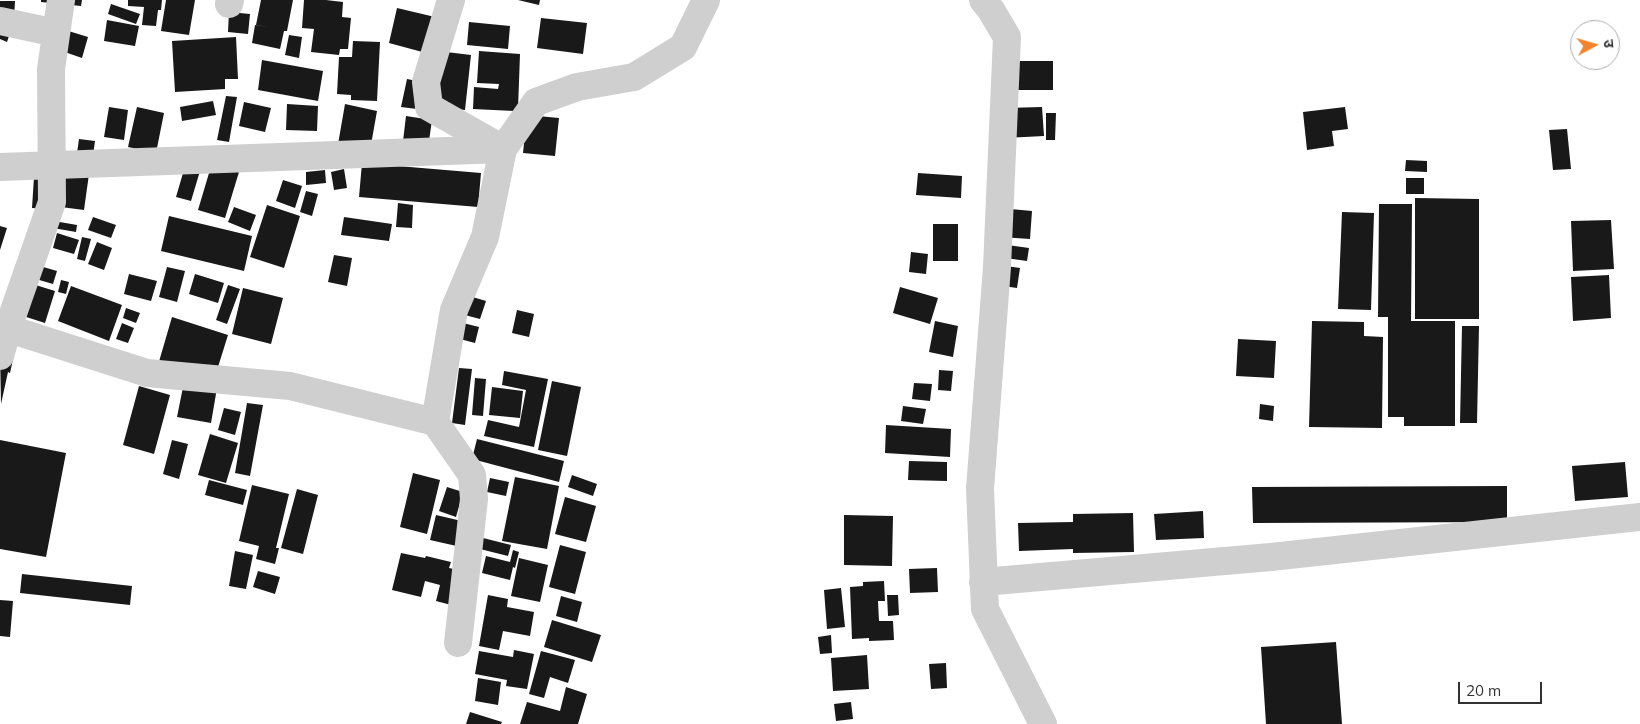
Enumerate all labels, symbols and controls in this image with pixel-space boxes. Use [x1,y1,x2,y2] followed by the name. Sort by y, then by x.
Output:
[1570,20,1620,70] north arrow
[1600,39,1618,49] text: उ
[1460,672,1544,704] scale bar
[1466,681,1501,700] text: 20 m

